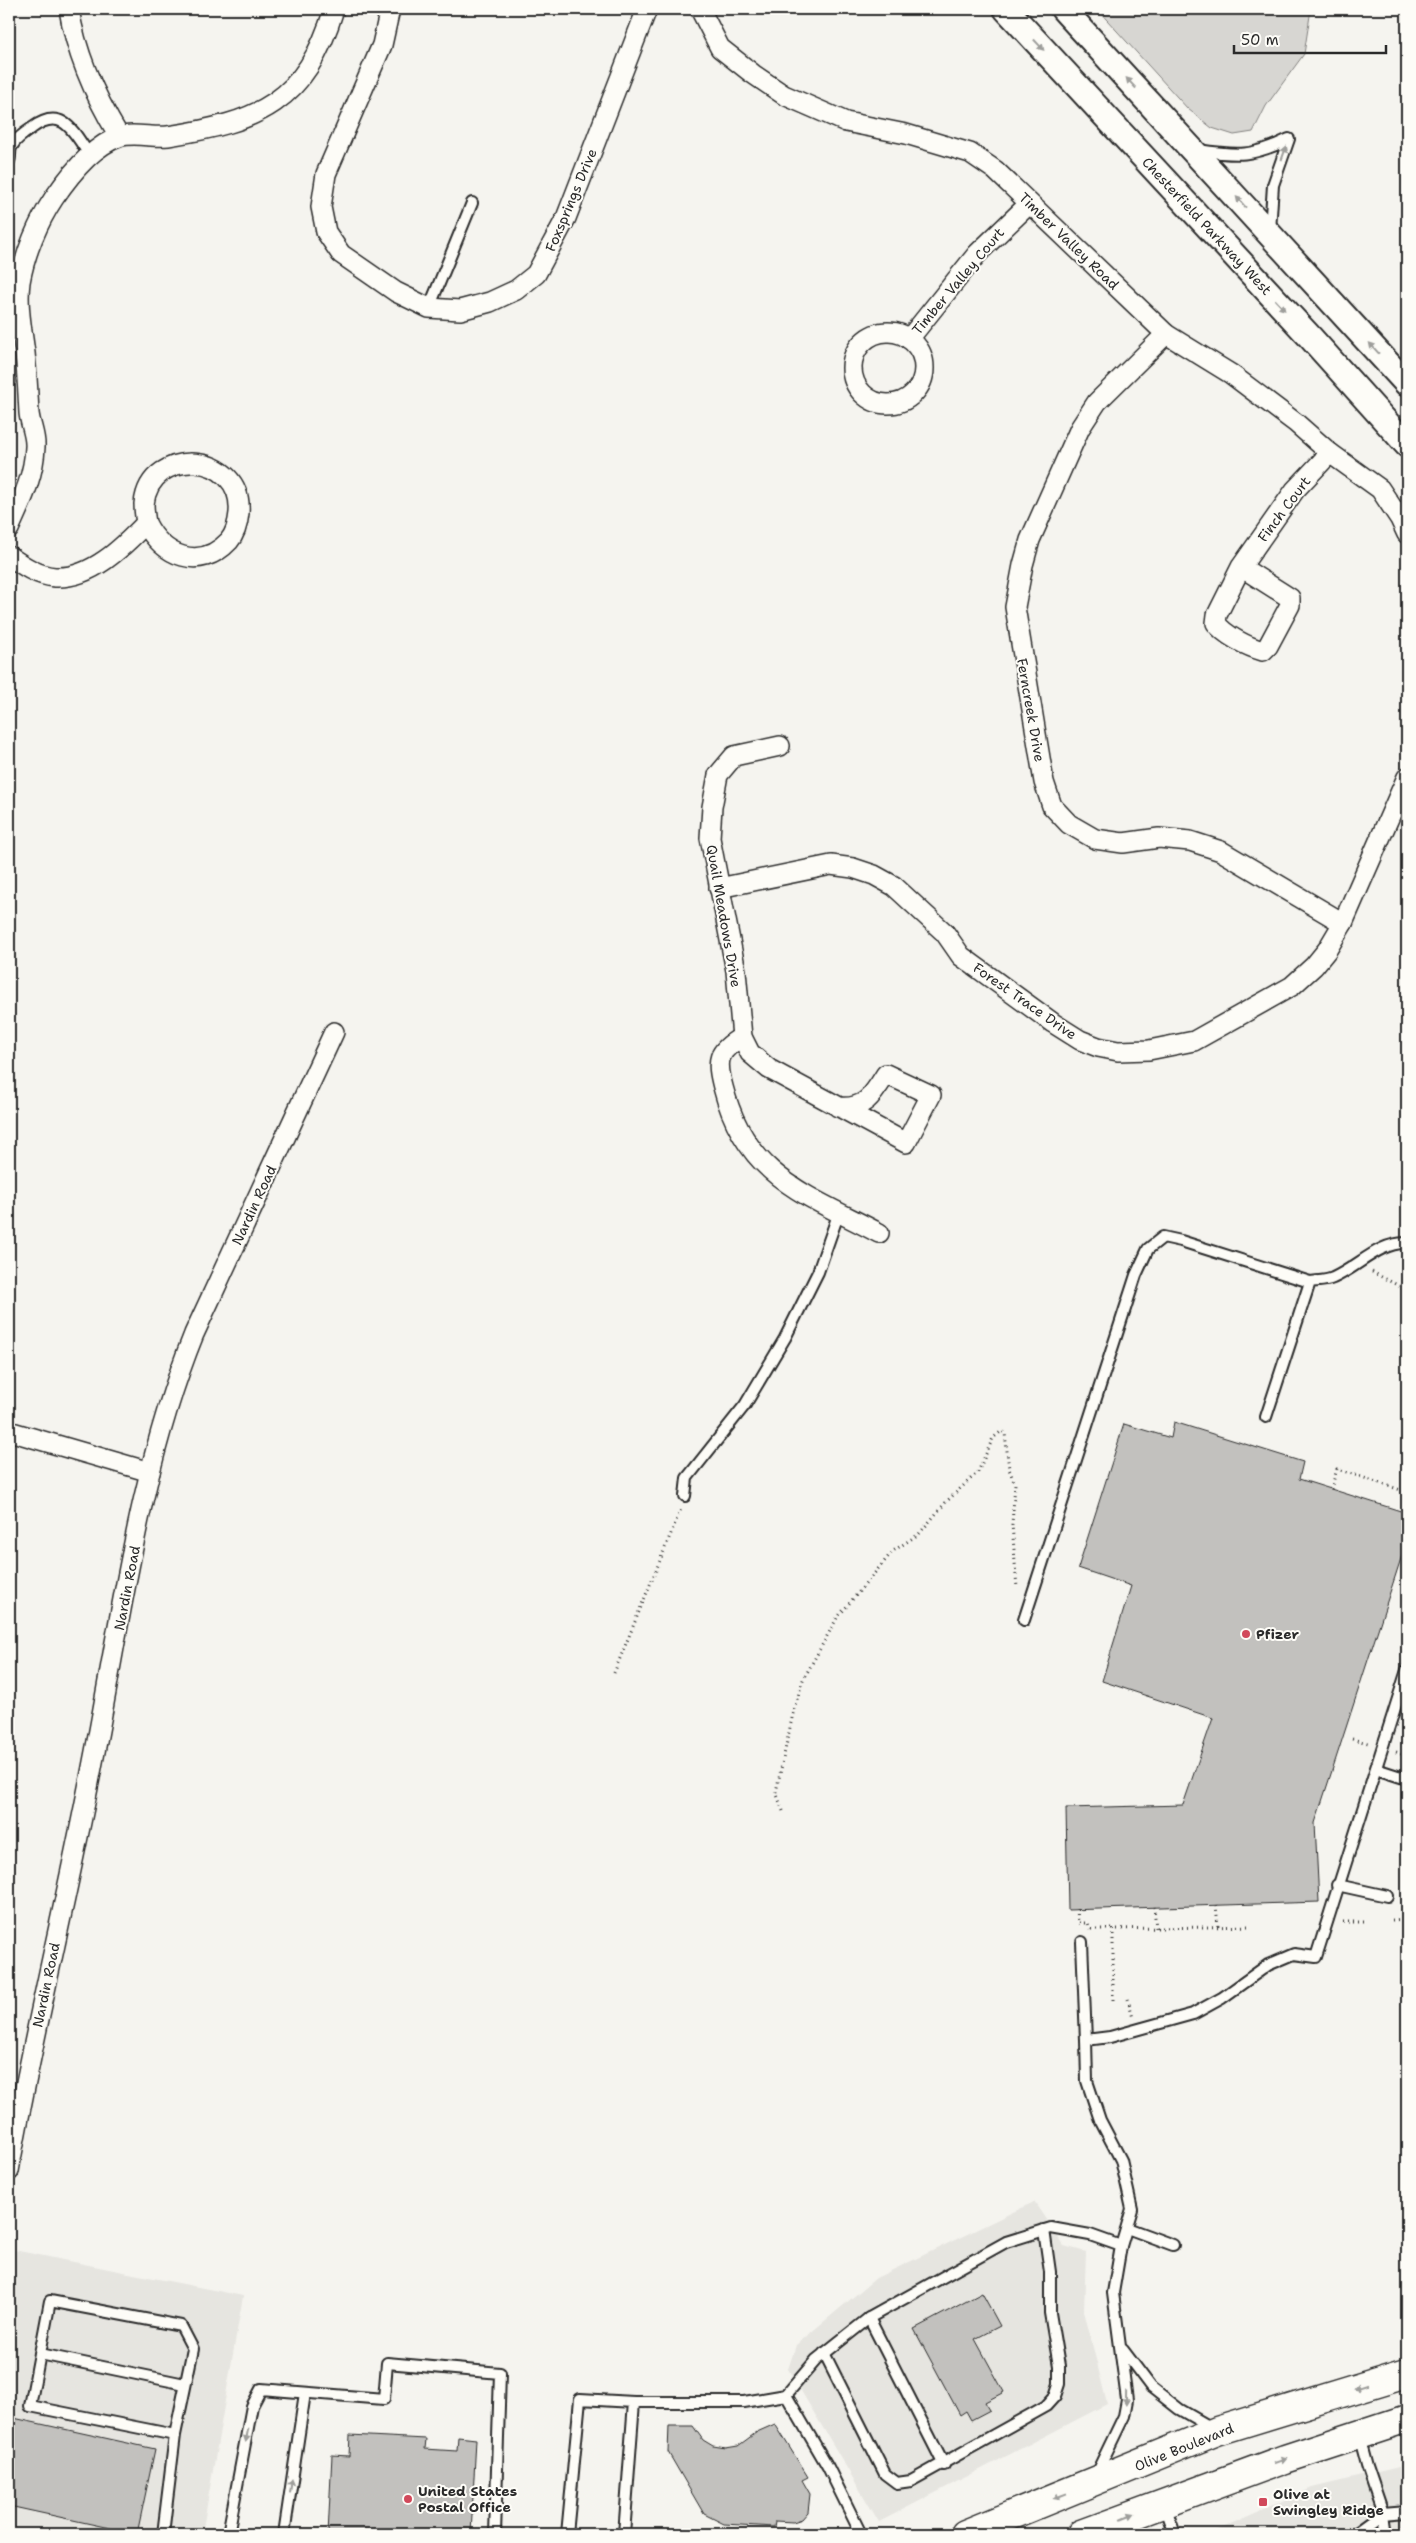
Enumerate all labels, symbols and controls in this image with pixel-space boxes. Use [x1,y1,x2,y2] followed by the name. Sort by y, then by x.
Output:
[1234,22,1386,54] scale bar
[1241,30,1279,50] text: 50 m
[1033,38,1045,50] one-way arrow
[1125,77,1137,89] one-way arrow
[1281,145,1288,160] one-way arrow
[541,146,601,254] street label: Foxsprings Drive
[1138,153,1276,299] street label: Chesterfield Parkway West
[1015,189,1123,294] street label: Timber Valley Road
[1235,197,1247,209] one-way arrow
[908,224,1008,338] street label: Timber Valley Court
[1274,298,1286,310] one-way arrow
[1368,343,1380,355] one-way arrow
[1254,473,1314,545] street label: Finch Court
[1013,657,1049,763] street label: Ferncreek Drive
[703,843,745,989] street label: Quail Meadows Drive
[970,959,1080,1043] street label: Forest Trace Drive
[228,1162,280,1248] street label: Nardin Road
[110,1544,144,1632] street label: Nardin Road
[1256,1625,1299,1643] place label: Pfizer
[1240,1628,1252,1640] marker: Pfizer
[28,1941,64,2029] street label: Nardin Road
[1353,2384,1368,2391] one-way arrow
[1122,2390,1130,2406] one-way arrow
[1132,2419,1236,2475] street label: Olive Boulevard
[243,2427,251,2443] one-way arrow
[1273,2456,1288,2464] one-way arrow
[288,2478,296,2494] one-way arrow
[418,2482,517,2516] place label: United States Postal Office
[1273,2485,1384,2519] place label: Olive at Swingley Ridge
[1053,2492,1067,2500] one-way arrow
[402,2493,414,2505] marker: United States Postal Office
[1257,2496,1269,2508] marker: Olive at Swingley Ridge
[1120,2512,1135,2519] one-way arrow

